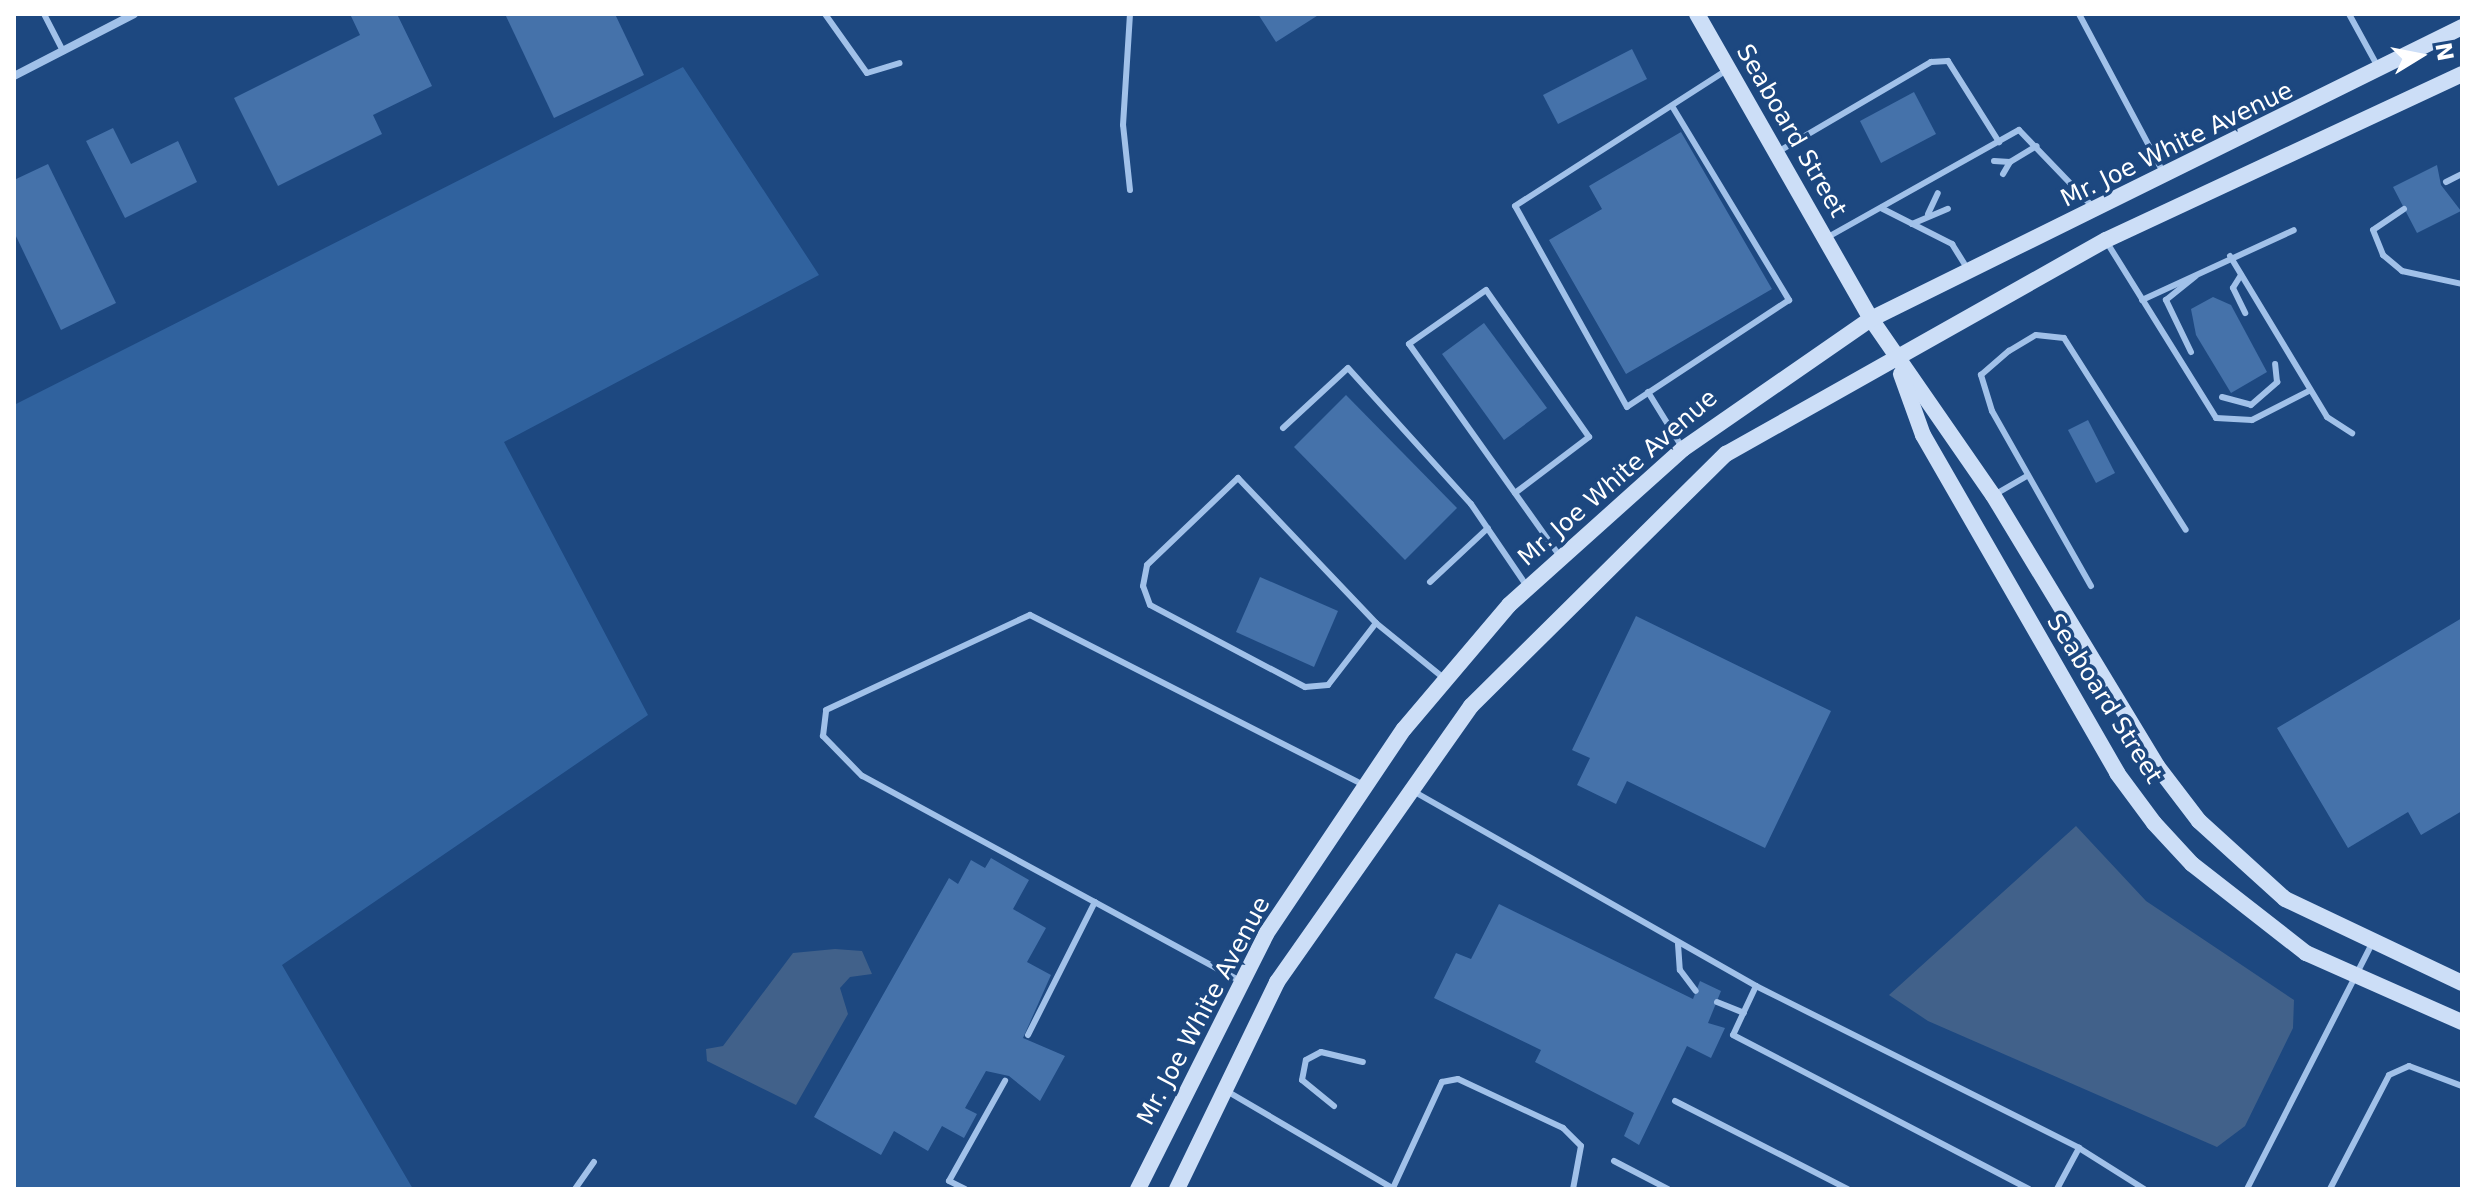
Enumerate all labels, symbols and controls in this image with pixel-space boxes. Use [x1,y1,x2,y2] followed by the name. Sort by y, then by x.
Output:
[2380,16,2460,96] north arrow
[1730,40,1852,222] street label: Seaboard Street
[2430,40,2458,63] text: N
[2056,76,2298,214] street label: Mr. Joe White Avenue
[1513,384,1723,572] street label: Mr. Joe White Avenue
[2040,609,2168,789] street label: Seaboard Street
[1132,892,1276,1130] street label: Mr. Joe White Avenue

